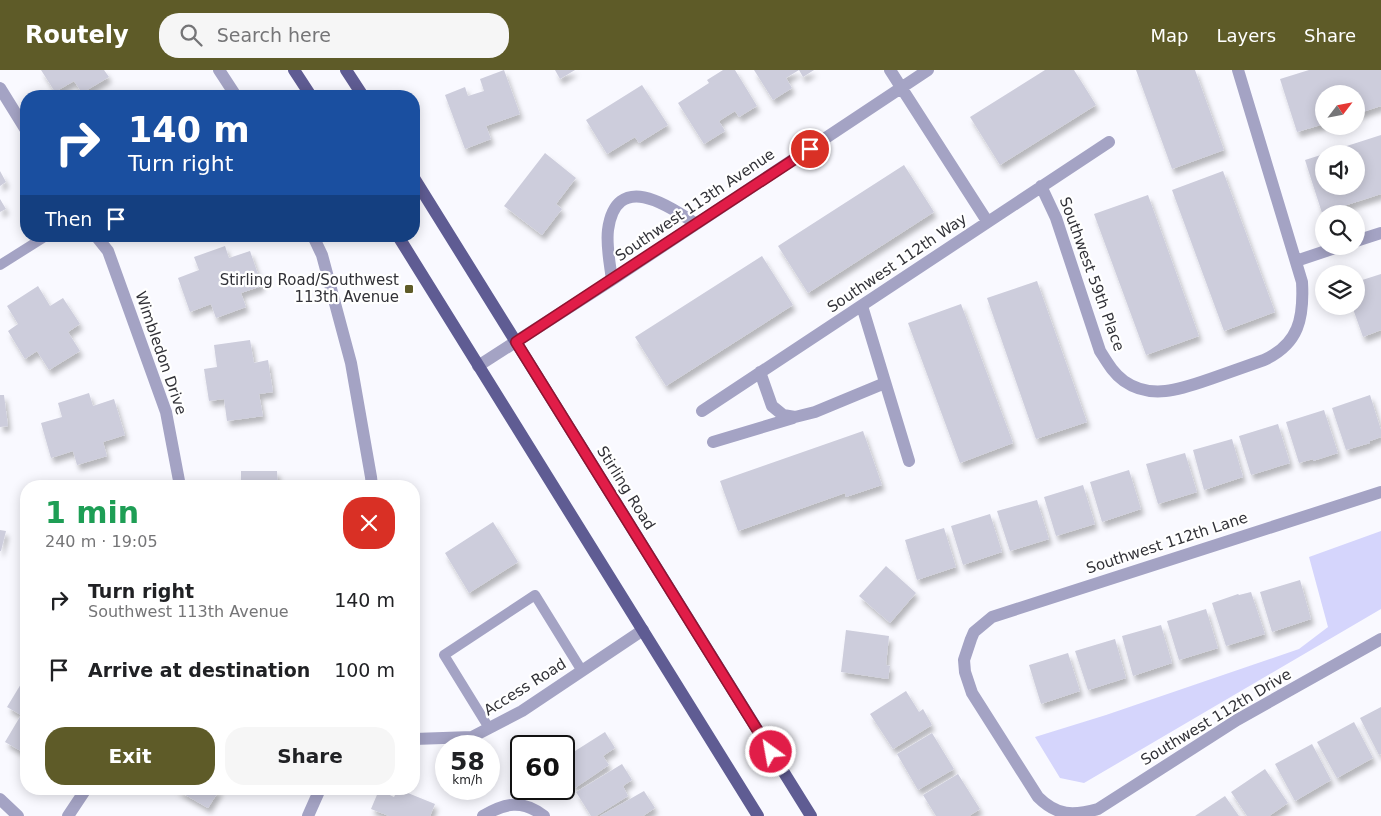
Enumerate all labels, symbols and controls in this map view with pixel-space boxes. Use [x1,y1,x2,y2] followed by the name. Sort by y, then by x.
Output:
[159,13,509,58] search box
[25,21,129,49] text: Routely
[177,21,205,49] icon: search
[217,24,331,46] text: Search here
[1150,25,1188,46] text: Map
[1216,25,1276,46] text: Layers
[1304,25,1356,46] text: Share
[1315,85,1365,135] north arrow
[1315,85,1365,315] map controls
[45,110,110,175] icon: right
[128,110,250,150] text: 140 m
[789,128,831,170] pin
[796,135,824,163] icon: arrive
[612,145,778,265] street label: Southwest 113th Avenue
[1315,145,1365,195] button: sound
[128,151,233,176] text: Turn right
[1056,194,1128,354] street label: Southwest 59th Place
[102,205,130,233] icon: arrive
[1315,205,1365,255] button: search
[45,208,92,230] text: Then
[824,210,970,316] street label: Southwest 112th Way
[1315,265,1365,315] button: layers
[220,271,399,306] place label: Stirling Road/Southwest 113th Avenue
[403,283,415,295] marker: Stirling Road/Southwest 113th Avenue
[131,289,191,417] street label: Wimbledon Drive
[593,443,659,533] street label: Stirling Road
[45,495,139,530] text: 1 min
[343,497,395,549] button: close
[1084,508,1250,578] street label: Southwest 112th Lane
[45,532,158,551] text: 240 m · 19:05
[88,580,194,602] text: Turn right
[45,586,73,614] icon: right
[334,589,395,611] text: 140 m
[88,602,289,621] text: Southwest 113th Avenue
[480,655,570,719] street label: Access Road
[45,656,73,684] icon: arrive
[88,659,310,681] text: Arrive at destination
[334,659,395,681] text: 100 m
[1138,665,1294,769] street label: Southwest 112th Drive
[744,725,796,777] position arrow
[45,727,215,785] button: Exit
[225,727,395,785] button: Share
[510,735,575,800] speed limit sign: 60
[450,747,485,776] text: 58
[452,773,483,787] text: km/h

